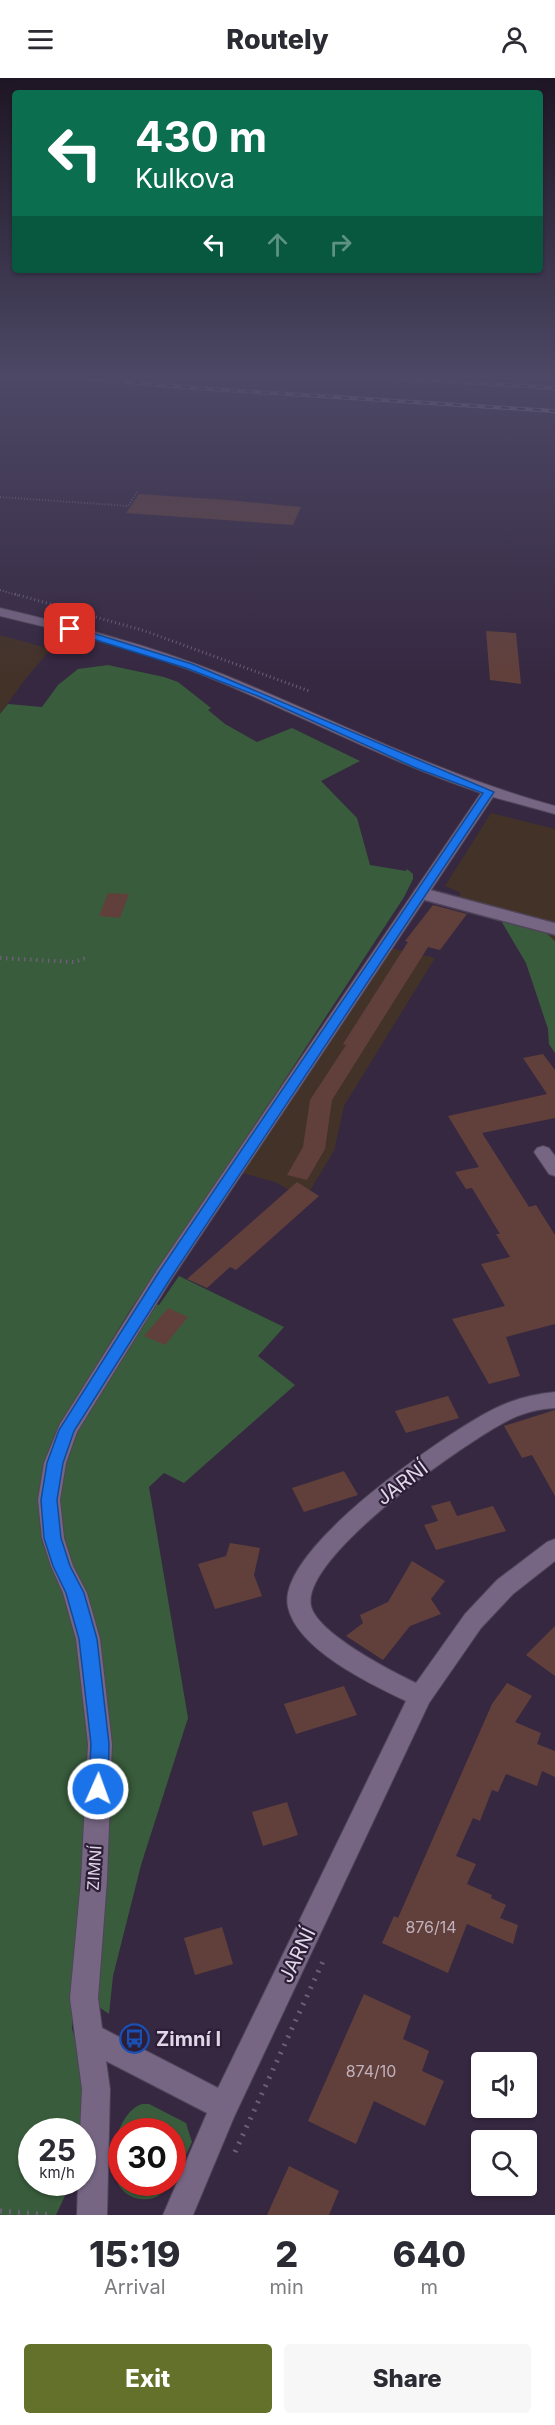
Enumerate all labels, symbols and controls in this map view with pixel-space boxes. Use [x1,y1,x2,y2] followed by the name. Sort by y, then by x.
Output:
[24,23,57,56] icon: menu
[226,23,329,56] text: Routely
[498,23,531,56] icon: person
[135,111,267,162] text: 430 m
[36,114,114,192] icon: left
[135,162,235,195] text: Kulkova
[198,228,231,261] icon: left
[261,228,294,261] icon: ahead
[324,228,357,261] icon: right
[44,603,95,654] pin
[53,612,86,645] icon: arrive
[371,1455,433,1510] street label: JARNÍ
[66,1757,130,1821] position arrow
[82,1844,106,1891] street label: ZIMNÍ
[405,1917,457,1937] house number: 876/14
[273,1923,321,1986] street label: JARNÍ
[119,2023,151,2055] bus stop icon: Zimní I
[156,2027,221,2051] place label: Zimní I
[471,2052,537,2196] map controls
[471,2052,537,2118] button: sound
[346,2061,396,2081] house number: 874/10
[108,2118,186,2196] speed limit sign: 30
[471,2130,537,2196] button: search
[38,2132,76,2168] text: 25
[39,2163,75,2182] text: km/h
[89,2232,181,2276] text: 15:19
[275,2232,298,2276] text: 2
[393,2232,466,2276] text: 640
[104,2275,166,2299] text: Arrival
[270,2275,304,2299] text: min
[421,2275,438,2299] text: m
[24,2344,272,2413] button: Exit
[284,2344,531,2413] button: Share

